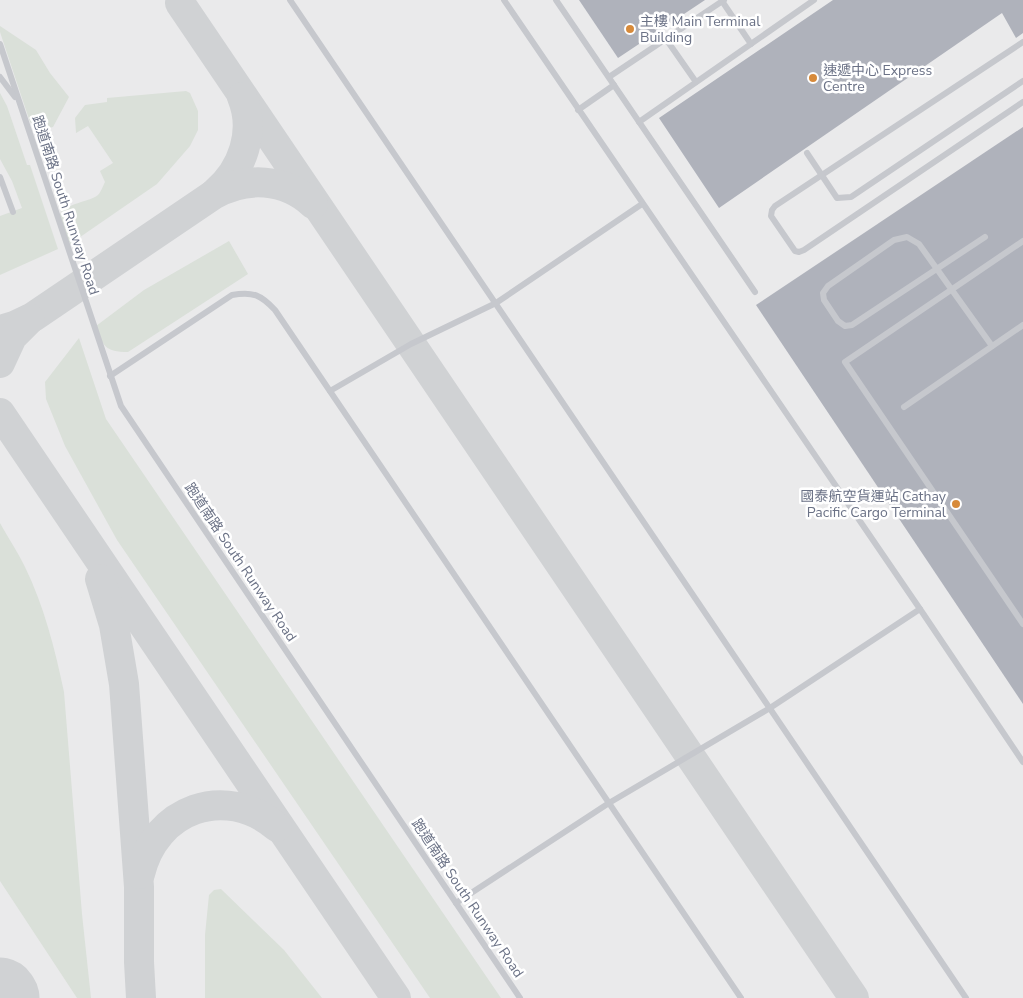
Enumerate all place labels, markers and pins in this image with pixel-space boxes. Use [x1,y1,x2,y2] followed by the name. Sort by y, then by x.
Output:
[640,12,761,47] place label: 主樓 Main Terminal Building
[624,23,636,35] marker: 主樓 Main Terminal Building
[823,61,932,96] place label: 速遞中心 Express Centre
[807,72,819,84] marker: 速遞中心 Express Centre
[800,487,947,522] place label: 國泰航空貨運站 Cathay Pacific Cargo Terminal
[950,498,962,510] marker: 國泰航空貨運站 Cathay Pacific Cargo Terminal

